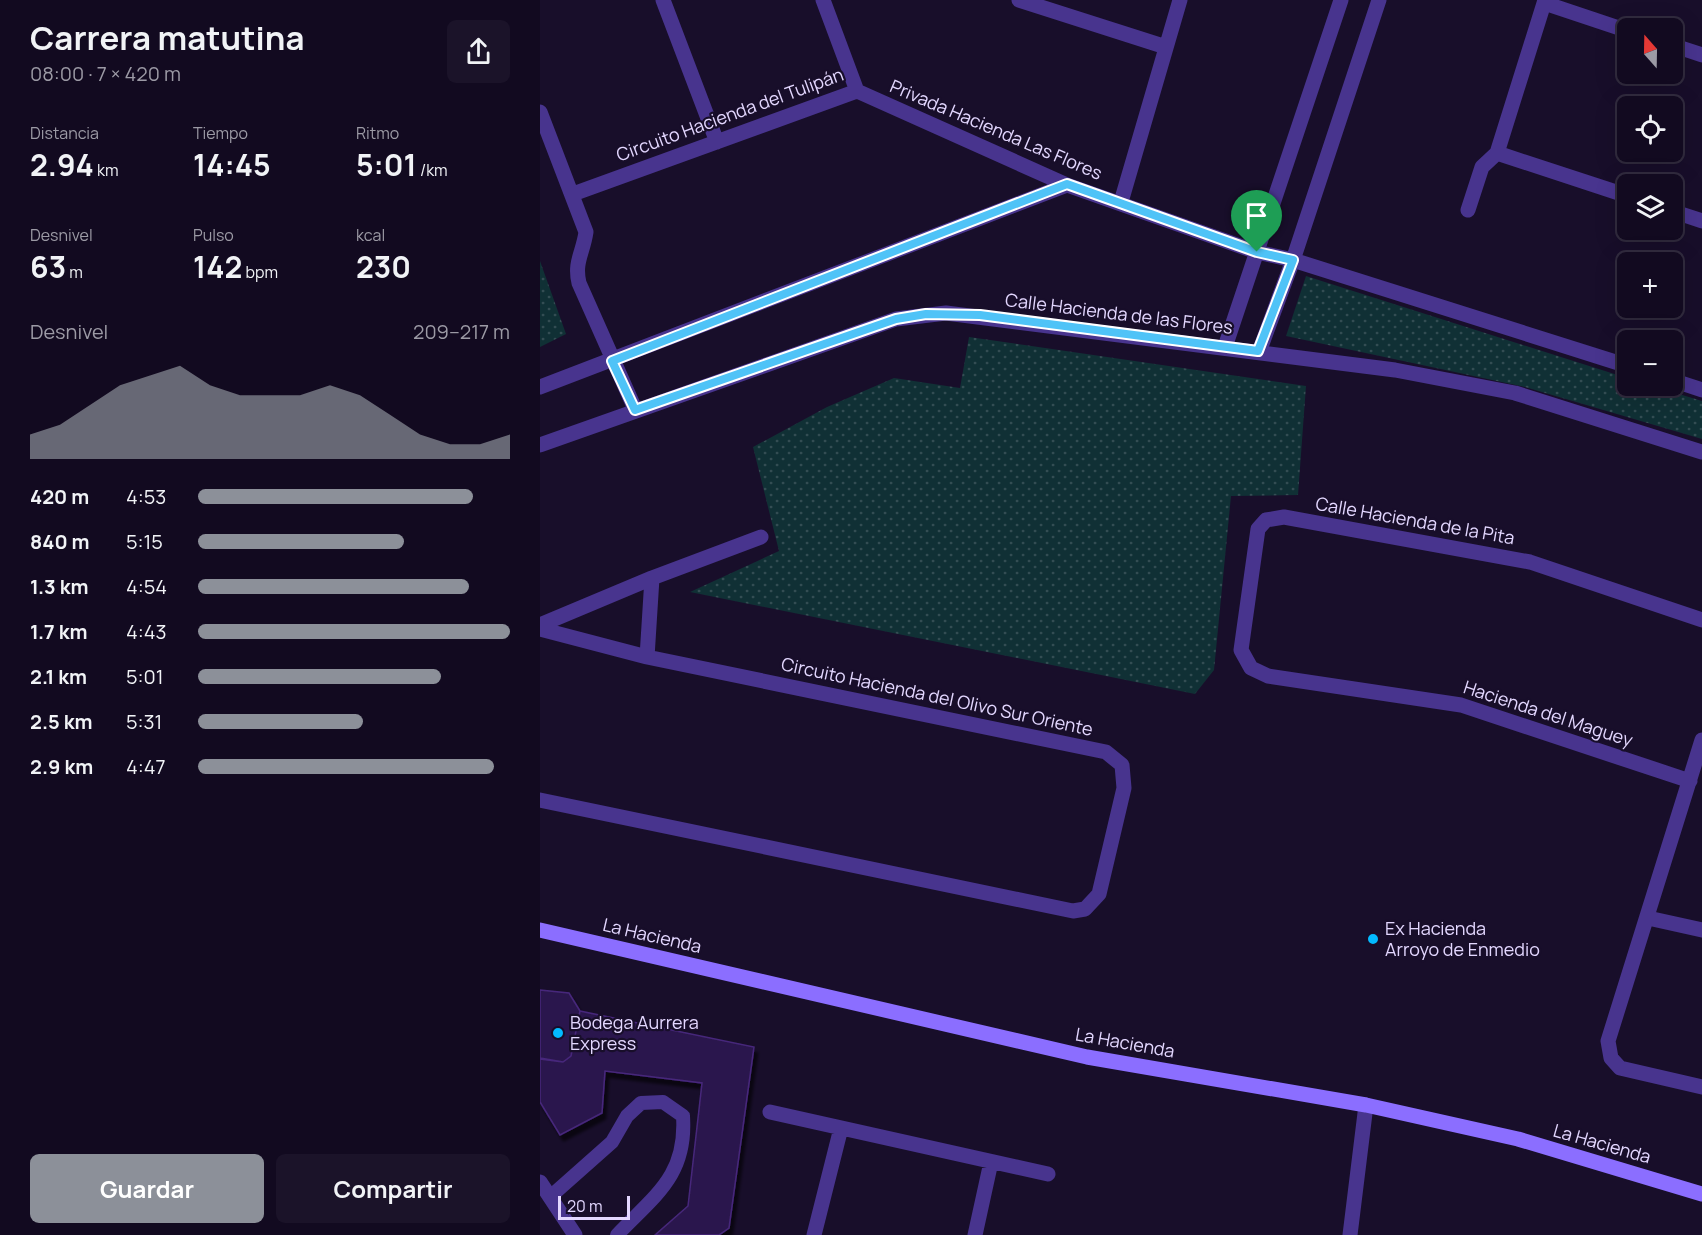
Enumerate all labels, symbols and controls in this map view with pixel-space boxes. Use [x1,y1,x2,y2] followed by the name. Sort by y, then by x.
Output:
[30,15,304,60] text: Carrera matutina
[1617,18,1683,84] north arrow
[1617,18,1683,396] map controls
[447,20,510,83] button: share
[30,60,181,87] text: 08:00 · 7 × 420 m
[613,62,847,166] street label: Circuito Hacienda del Tulipán
[887,73,1106,185] street label: Privada Hacienda Las Flores
[1617,96,1683,162] button: locate
[30,122,99,144] text: Distancia
[193,122,248,144] text: Tiempo
[356,122,399,144] text: Ritmo
[30,144,94,185] text: 2.94
[193,144,271,185] text: 14:45
[356,144,417,185] text: 5:01
[94,159,119,181] text: km
[417,159,448,181] text: /km
[1617,174,1683,240] button: layers
[1231,190,1282,252] pin
[1240,199,1273,232] icon: arrive
[30,224,93,246] text: Desnivel
[193,224,234,246] text: Pulso
[356,224,385,246] text: kcal
[30,246,66,287] text: 63
[193,246,242,287] text: 142
[356,246,411,287] text: 230
[1617,252,1683,318] button: +
[66,261,83,283] text: m
[242,261,278,283] text: bpm
[1004,287,1234,339] street label: Calle Hacienda de las Flores
[30,318,108,345] text: Desnivel
[413,318,510,345] text: 209–217 m
[1617,330,1683,396] button: −
[30,483,89,510] text: 420 m
[126,483,166,510] text: 4:53
[1314,491,1517,549] street label: Calle Hacienda de la Pita
[30,528,90,555] text: 840 m
[126,528,163,555] text: 5:15
[30,573,88,600] text: 1.3 km
[126,573,167,600] text: 4:54
[30,618,87,645] text: 1.7 km
[126,618,167,645] text: 4:43
[779,651,1095,741] street label: Circuito Hacienda del Olivo Sur Oriente
[30,663,87,690] text: 2.1 km
[126,663,164,690] text: 5:01
[1461,674,1637,752] street label: Hacienda del Maguey
[30,708,92,735] text: 2.5 km
[126,708,162,735] text: 5:31
[30,753,93,780] text: 2.9 km
[126,753,166,780] text: 4:47
[601,912,704,958] street label: La Hacienda
[1385,916,1540,961] place label: Ex Hacienda Arroyo de Enmedio
[1366,932,1380,946] marker: Ex Hacienda Arroyo de Enmedio
[570,1010,699,1055] place label: Bodega Aurrera Express
[1074,1021,1177,1063] street label: La Hacienda
[551,1026,565,1040] marker: Bodega Aurrera Express
[1551,1118,1654,1168] street label: La Hacienda
[30,1154,264,1223] button: Guardar
[276,1154,510,1223] button: Compartir
[558,1193,630,1220] scale bar
[567,1195,603,1217] text: 20 m

